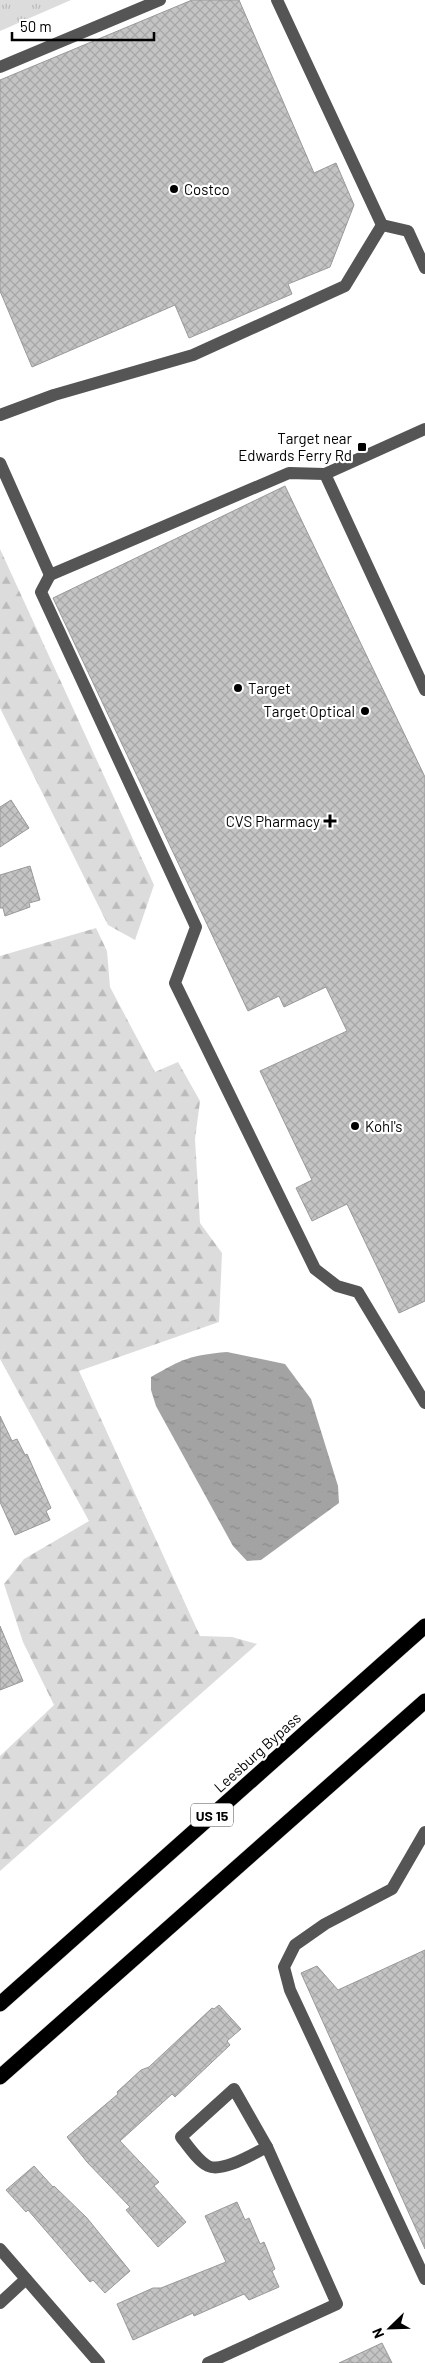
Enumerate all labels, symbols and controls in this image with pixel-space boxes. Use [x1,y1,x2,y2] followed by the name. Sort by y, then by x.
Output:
[12,10,155,42] scale bar
[20,17,52,35] text: 50 m
[184,180,230,198] place label: Costco
[168,183,180,195] marker: Costco
[238,429,353,464] place label: Target near Edwards Ferry Rd
[356,441,368,453] marker: Target near Edwards Ferry Rd
[248,679,291,697] place label: Target
[232,682,244,694] marker: Target
[264,702,355,720] place label: Target Optical
[359,705,371,717] marker: Target Optical
[226,812,320,830] place label: CVS Pharmacy
[324,815,336,827] marker: CVS Pharmacy
[365,1117,402,1135] place label: Kohl's
[349,1120,361,1132] marker: Kohl's
[210,1708,304,1796] street label: Leesburg Bypass
[191,1804,233,1826] road number: US 15
[365,2303,415,2353] north arrow
[368,2326,387,2341] text: N

